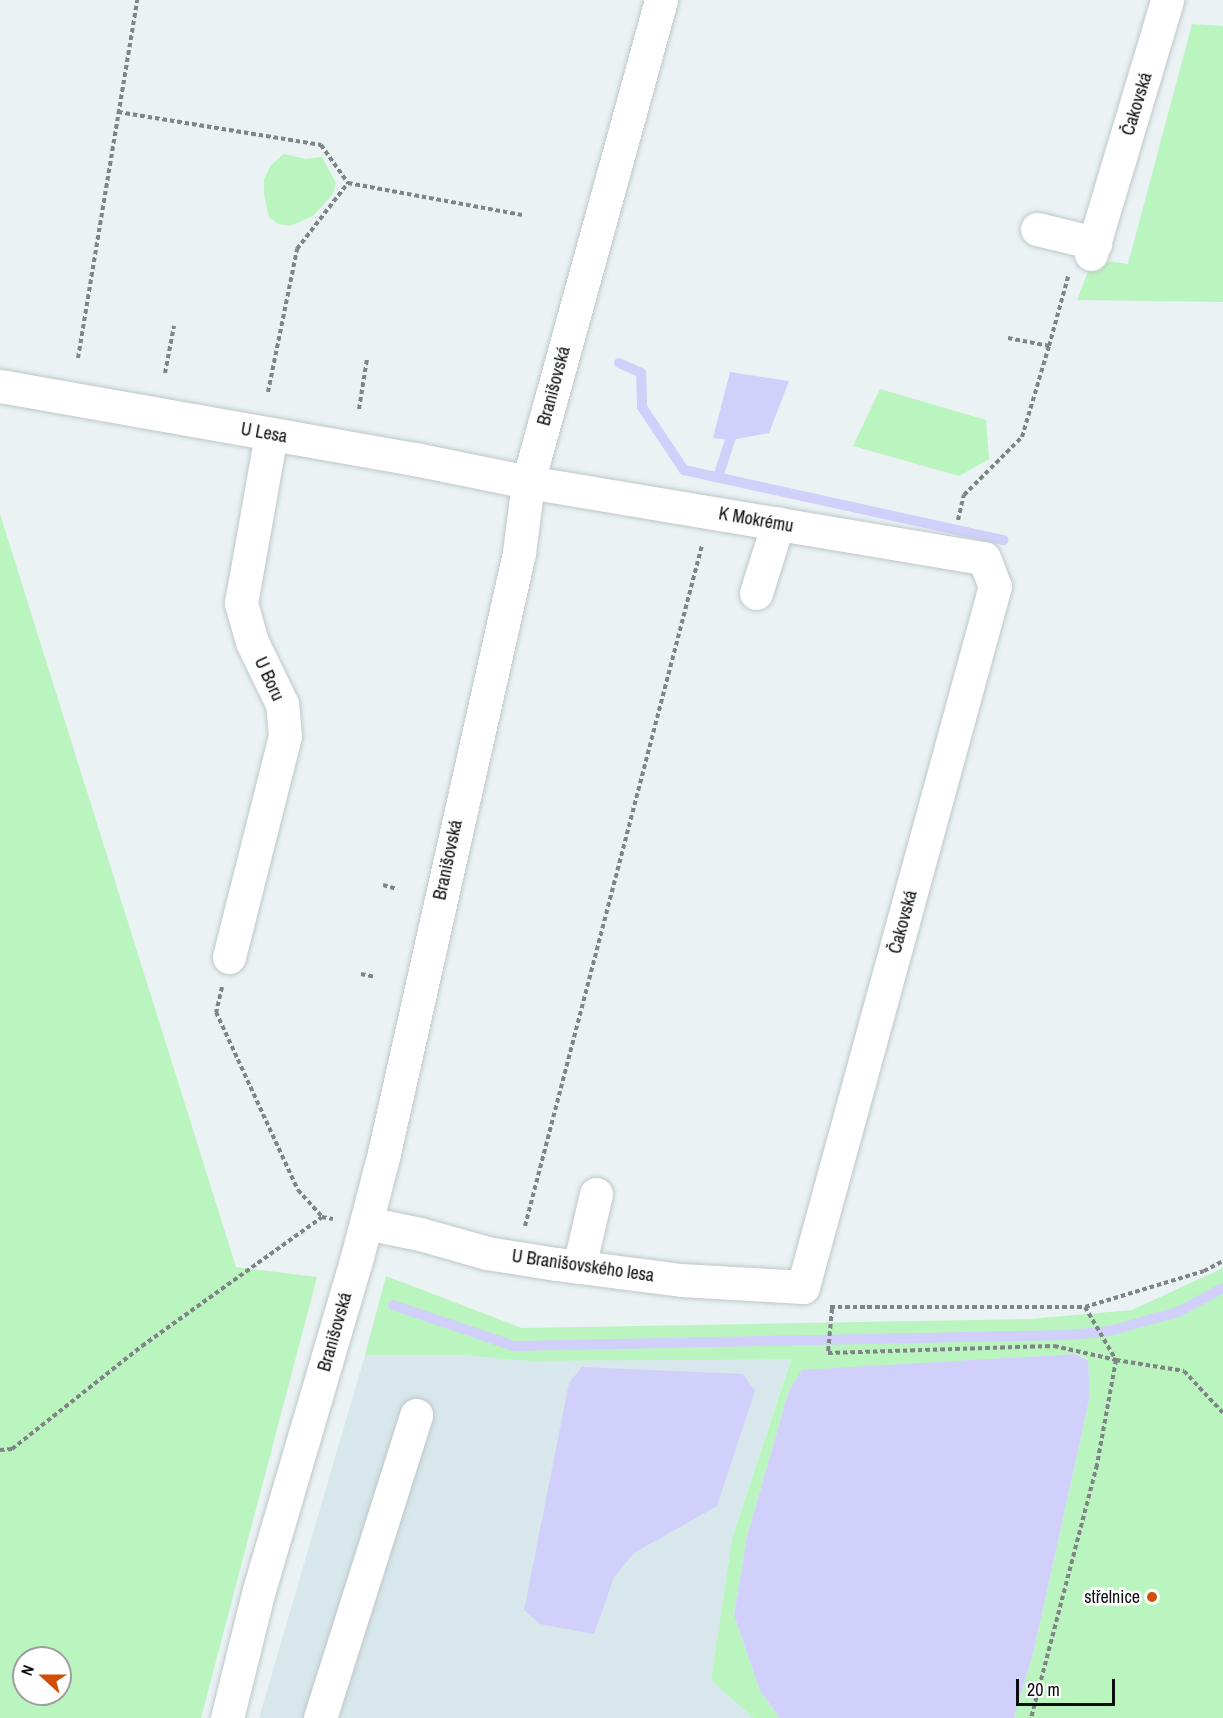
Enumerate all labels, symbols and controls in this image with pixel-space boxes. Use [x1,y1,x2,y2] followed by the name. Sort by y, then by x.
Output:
[1117,70,1157,138] street label: Čakovská
[533,344,575,428] street label: Branišovská
[239,418,289,448] street label: U Lesa
[717,503,795,537] street label: K Mokrému
[250,654,288,704] street label: U Boru
[429,818,467,902] street label: Branišovská
[884,888,922,956] street label: Čakovská
[510,1245,656,1287] street label: U Branišovského lesa
[313,1290,357,1374] street label: Branišovská
[1084,1586,1140,1608] place label: střelnice
[1145,1590,1159,1604] marker: střelnice
[12,1646,72,1706] north arrow
[15,1662,39,1679] text: N
[1019,1667,1118,1705] scale bar
[1027,1677,1060,1702] text: 20 m

